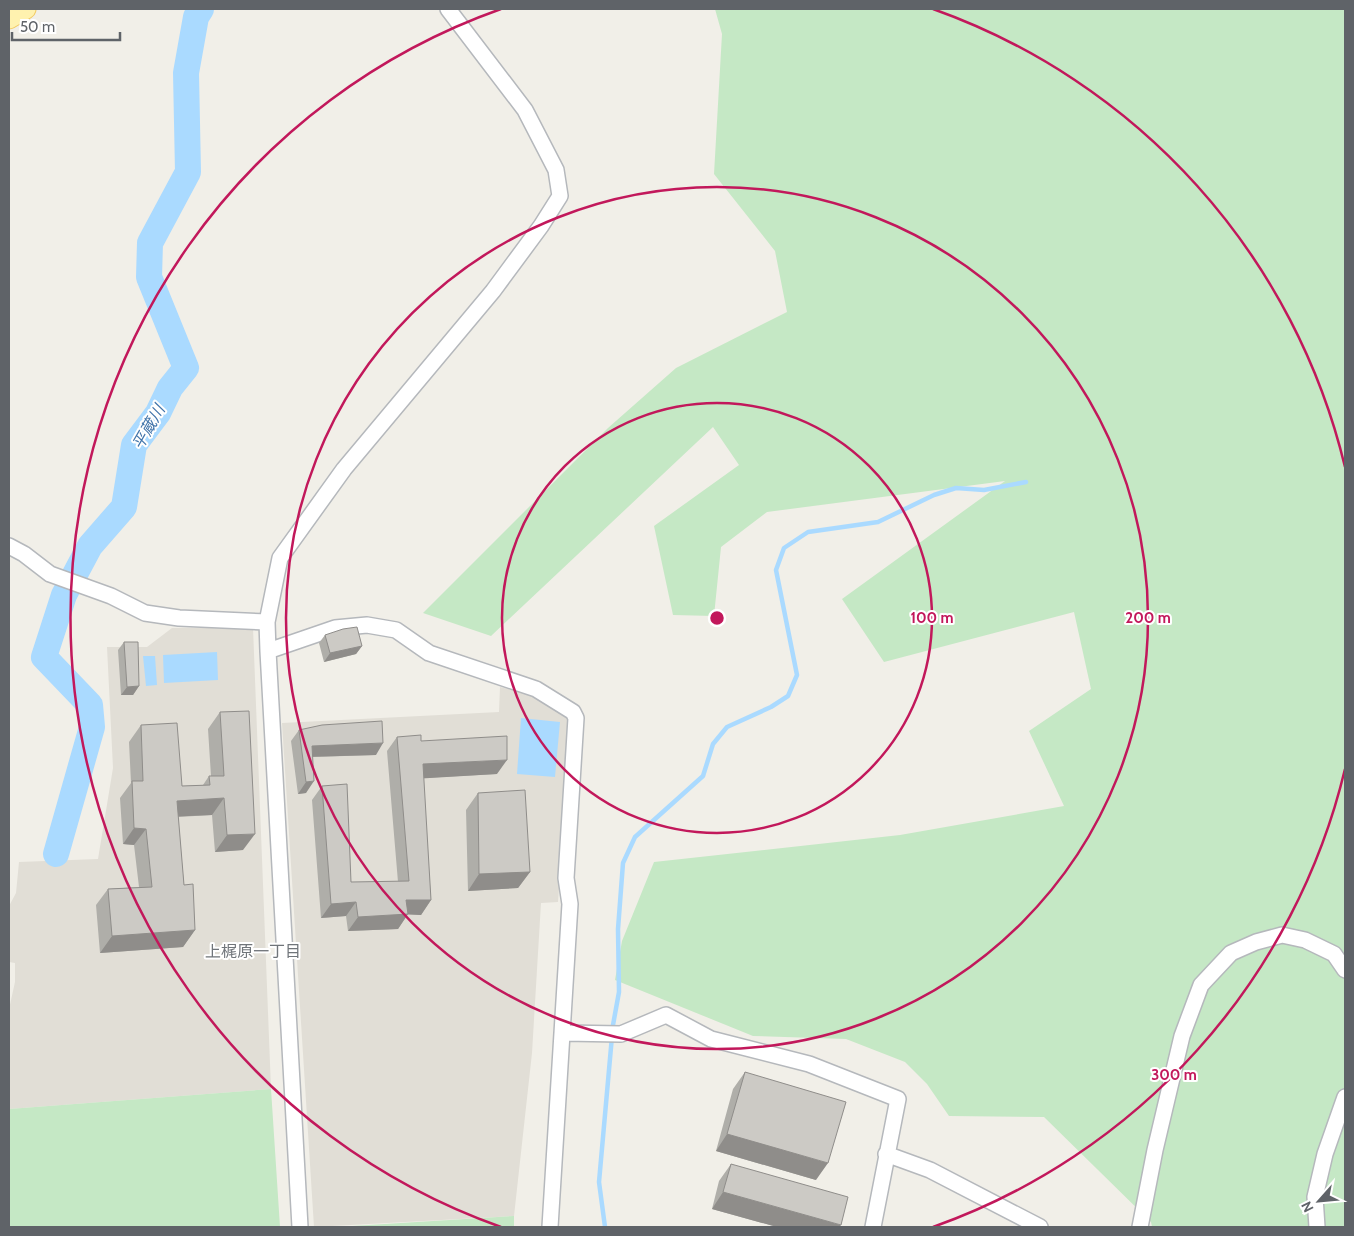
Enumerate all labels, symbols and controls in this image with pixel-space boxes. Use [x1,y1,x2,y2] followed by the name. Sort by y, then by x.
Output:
[12,10,120,42] scale bar
[20,18,55,36] text: 50 m
[128,400,170,453] water label: 平蔵川
[708,609,726,627] centre of rings
[910,609,954,627] text: 100 m
[1125,609,1171,627] text: 200 m
[205,942,301,961] district label: 上梶原一丁目
[1151,1066,1197,1084] text: 300 m
[1294,1176,1344,1226] north arrow
[1297,1198,1318,1215] text: N

